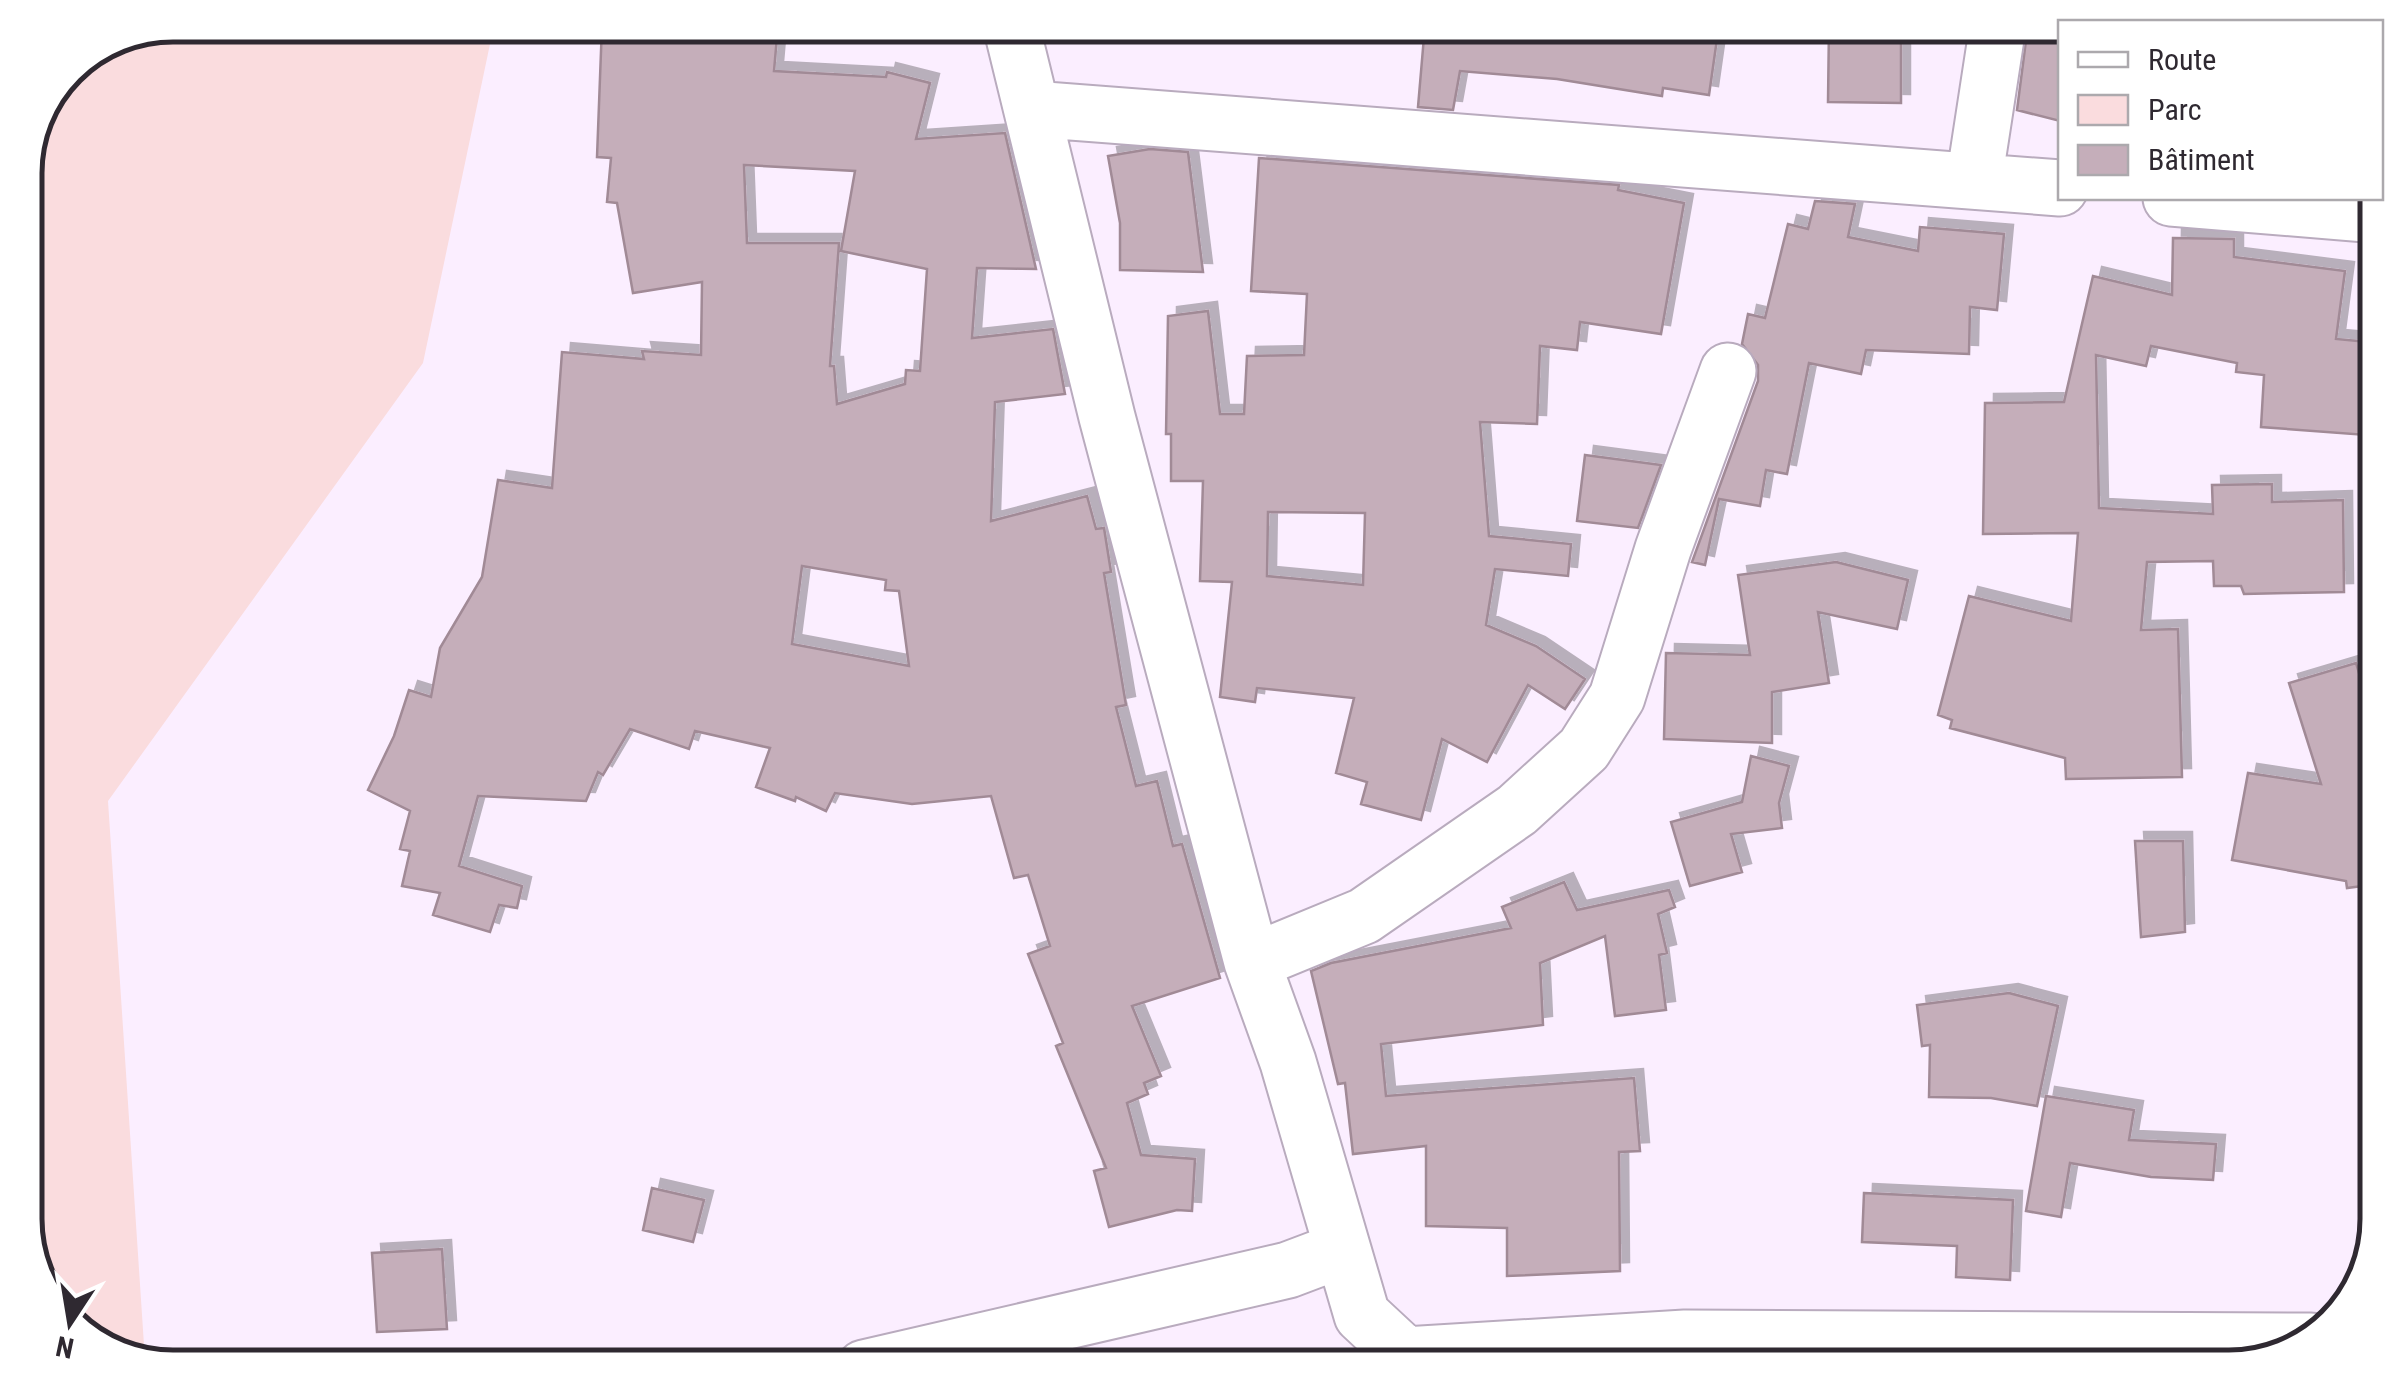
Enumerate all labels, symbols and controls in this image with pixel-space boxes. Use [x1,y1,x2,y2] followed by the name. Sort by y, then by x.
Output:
[2058,20,2383,200] legend
[2148,42,2216,77] text: Route
[2148,92,2202,127] text: Parc
[2148,142,2255,177] text: Bâtiment
[20,1273,120,1373] north arrow
[53,1329,77,1365] text: N

